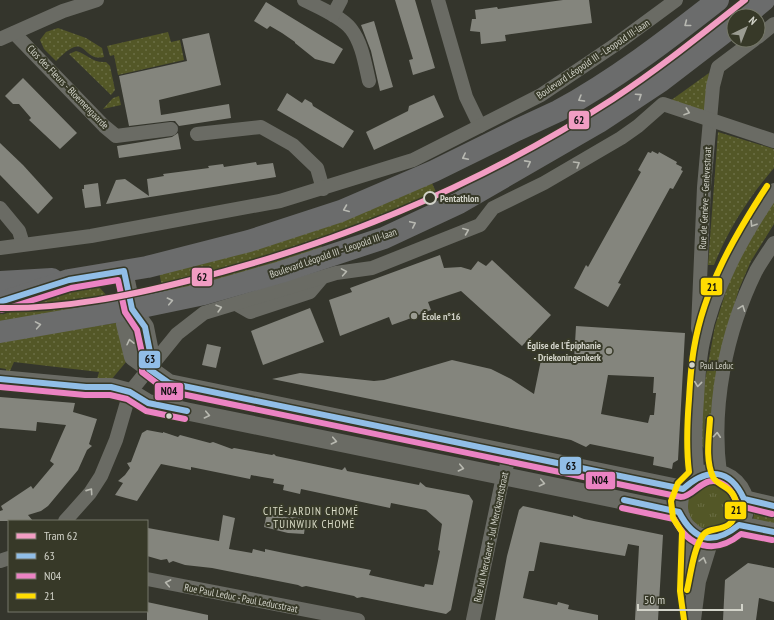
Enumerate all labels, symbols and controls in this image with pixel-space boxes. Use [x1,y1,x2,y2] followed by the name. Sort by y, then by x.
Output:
[726,8,766,48] north arrow
[746,14,760,28] text: N
[534,16,652,102] street label: Boulevard Léopold III - Leopold III-laan
[685,19,692,26] one-way arrow
[24,42,112,132] street label: Clos des Fleurs - Bloemengaarde
[578,94,585,101] one-way arrow
[635,94,642,101] one-way arrow
[683,107,690,116] one-way arrow
[568,110,590,130] line badge: 62
[574,113,584,127] text: 62
[696,146,714,250] street label: Rue de Genève - Genèvestraat
[461,152,469,159] one-way arrow
[524,160,531,168] one-way arrow
[573,161,580,168] one-way arrow
[423,191,437,205] marker: Pentathlon
[440,192,480,205] place label: Pentathlon
[342,205,349,213] one-way arrow
[751,219,758,226] one-way arrow
[409,221,417,229] one-way arrow
[268,225,398,281] street label: Boulevard Léopold III - Leopold III-laan
[463,227,470,235] one-way arrow
[191,267,213,287] line badge: 62
[341,268,347,276] one-way arrow
[197,270,207,284] text: 62
[700,277,723,296] line badge: 21
[707,280,717,294] text: 21
[167,298,173,306] one-way arrow
[737,304,745,311] one-way arrow
[216,305,223,313] one-way arrow
[422,310,461,323] place label: École n°16
[409,311,419,321] marker: École n°16
[35,321,42,330] one-way arrow
[126,339,134,345] one-way arrow
[527,339,602,364] place label: Église de l'Épiphanie - Driekoningenkerk
[604,346,614,356] marker: Église de l'Épiphanie - Driekoningenkerk
[138,350,161,369] line badge: 63
[145,352,155,366] text: 63
[687,360,697,370] marker: Paul Leduc
[700,360,734,371] place label: Paul Leduc
[694,381,703,387] one-way arrow
[154,382,184,401] line badge: N04
[161,384,178,398] text: N04
[164,411,174,421] unlabelled marker
[203,411,210,419] one-way arrow
[713,432,722,438] one-way arrow
[331,437,337,445] one-way arrow
[559,456,582,475] line badge: 63
[566,459,576,473] text: 63
[458,463,464,471] one-way arrow
[471,470,511,603] street label: Rue Jul Merckaert - Jul Merckaertstraat
[585,471,616,490] line badge: N04
[592,473,609,487] text: N04
[539,479,545,487] one-way arrow
[85,488,93,495] one-way arrow
[724,501,747,520] line badge: 21
[731,503,741,517] text: 21
[263,504,359,531] district label: CITÉ-JARDIN CHOMÉ - TUINWIJK CHOMÉ
[8,520,148,612] legend
[44,528,78,543] text: Tram 62
[44,548,55,563] text: 63
[698,557,706,564] one-way arrow
[44,568,62,583] text: N04
[165,580,171,588] one-way arrow
[183,581,299,615] street label: Rue Paul Leduc - Paul Leducstraat
[638,586,742,612] scale bar
[44,588,55,603] text: 21
[644,592,665,607] text: 50 m

